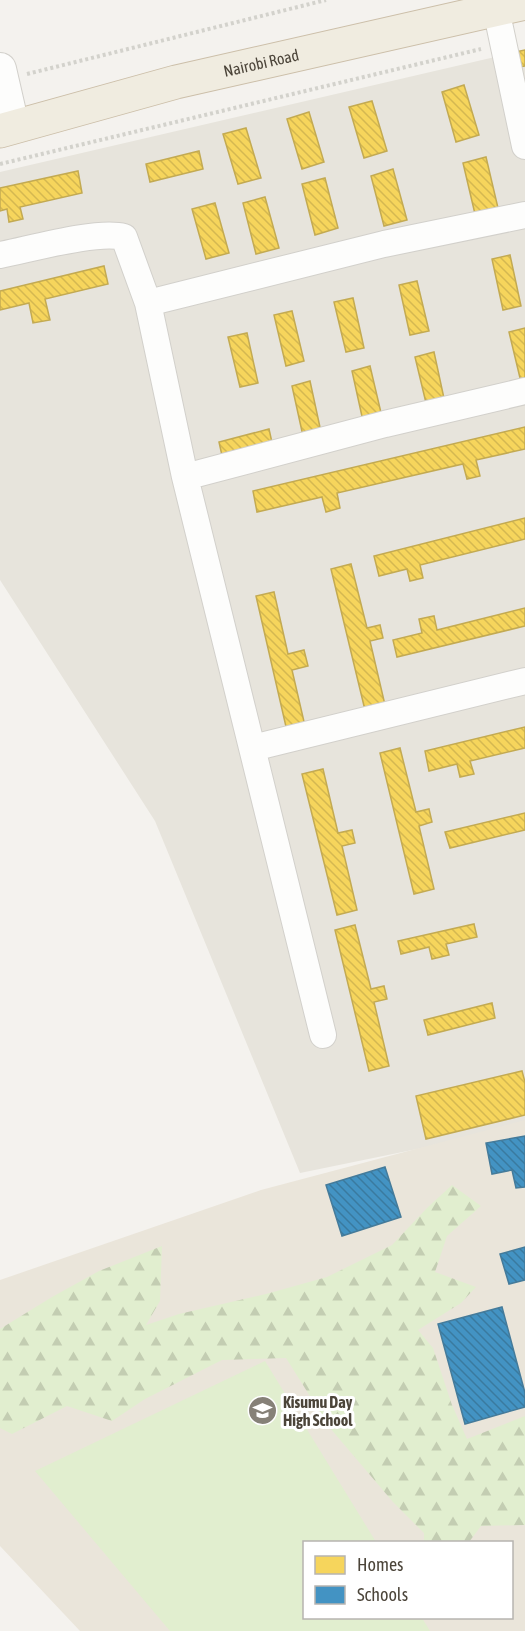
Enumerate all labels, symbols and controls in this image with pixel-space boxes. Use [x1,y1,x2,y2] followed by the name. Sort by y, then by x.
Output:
[222,45,301,80] street label: Nairobi Road
[283,1393,353,1429] place label: Kisumu Day High School
[246,1395,278,1427] school or university icon: Kisumu Day High School
[303,1541,513,1619] legend
[357,1554,403,1575] text: Homes
[357,1584,408,1605] text: Schools

